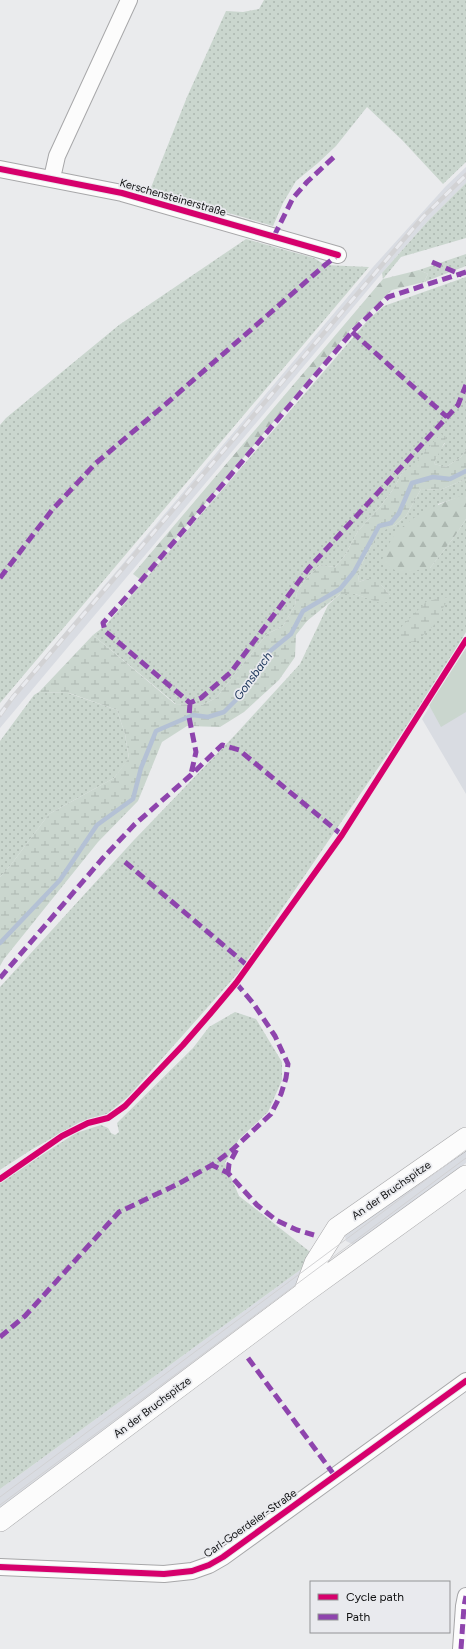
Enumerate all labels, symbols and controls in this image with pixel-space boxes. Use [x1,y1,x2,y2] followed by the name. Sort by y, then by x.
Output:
[118,176,228,219] street label: Kerschensteinerstraße
[231,649,275,703] water label: Gonsbach
[349,1158,433,1223] street label: An der Bruchspitze
[111,1374,194,1441] street label: An der Bruchspitze
[201,1486,299,1560] street label: Carl-Goerdeler-Straße
[310,1581,450,1633] legend
[346,1590,404,1604] text: Cycle path
[346,1610,370,1624] text: Path

